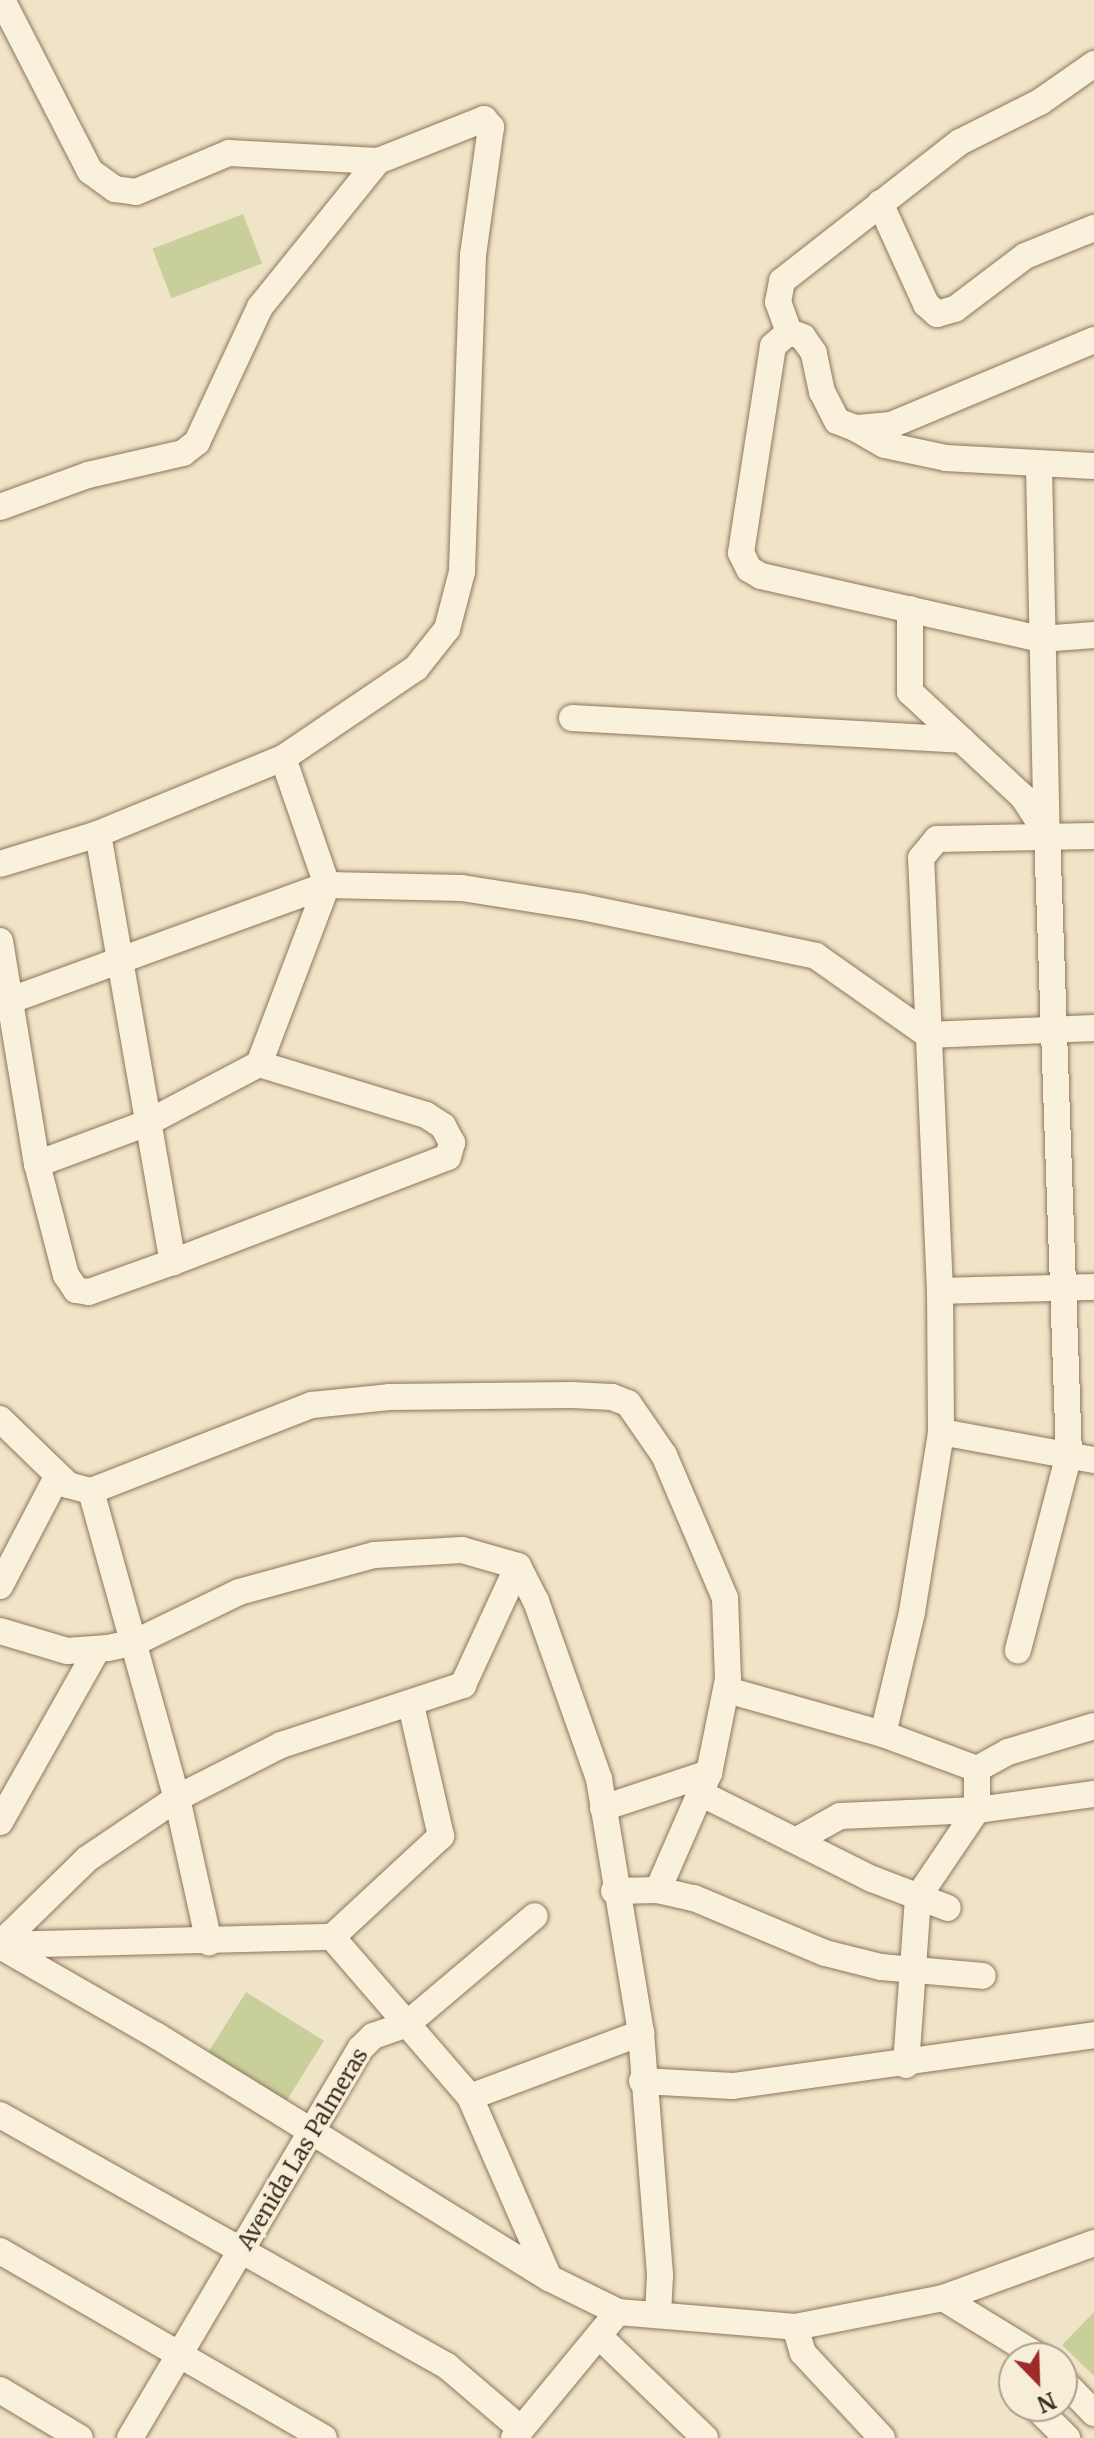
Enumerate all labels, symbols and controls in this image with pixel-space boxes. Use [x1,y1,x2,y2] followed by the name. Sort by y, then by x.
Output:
[232,2043,374,2255] street label: Avenida Las Palmeras
[998,2342,1078,2422] north arrow
[1033,2386,1060,2419] text: N

